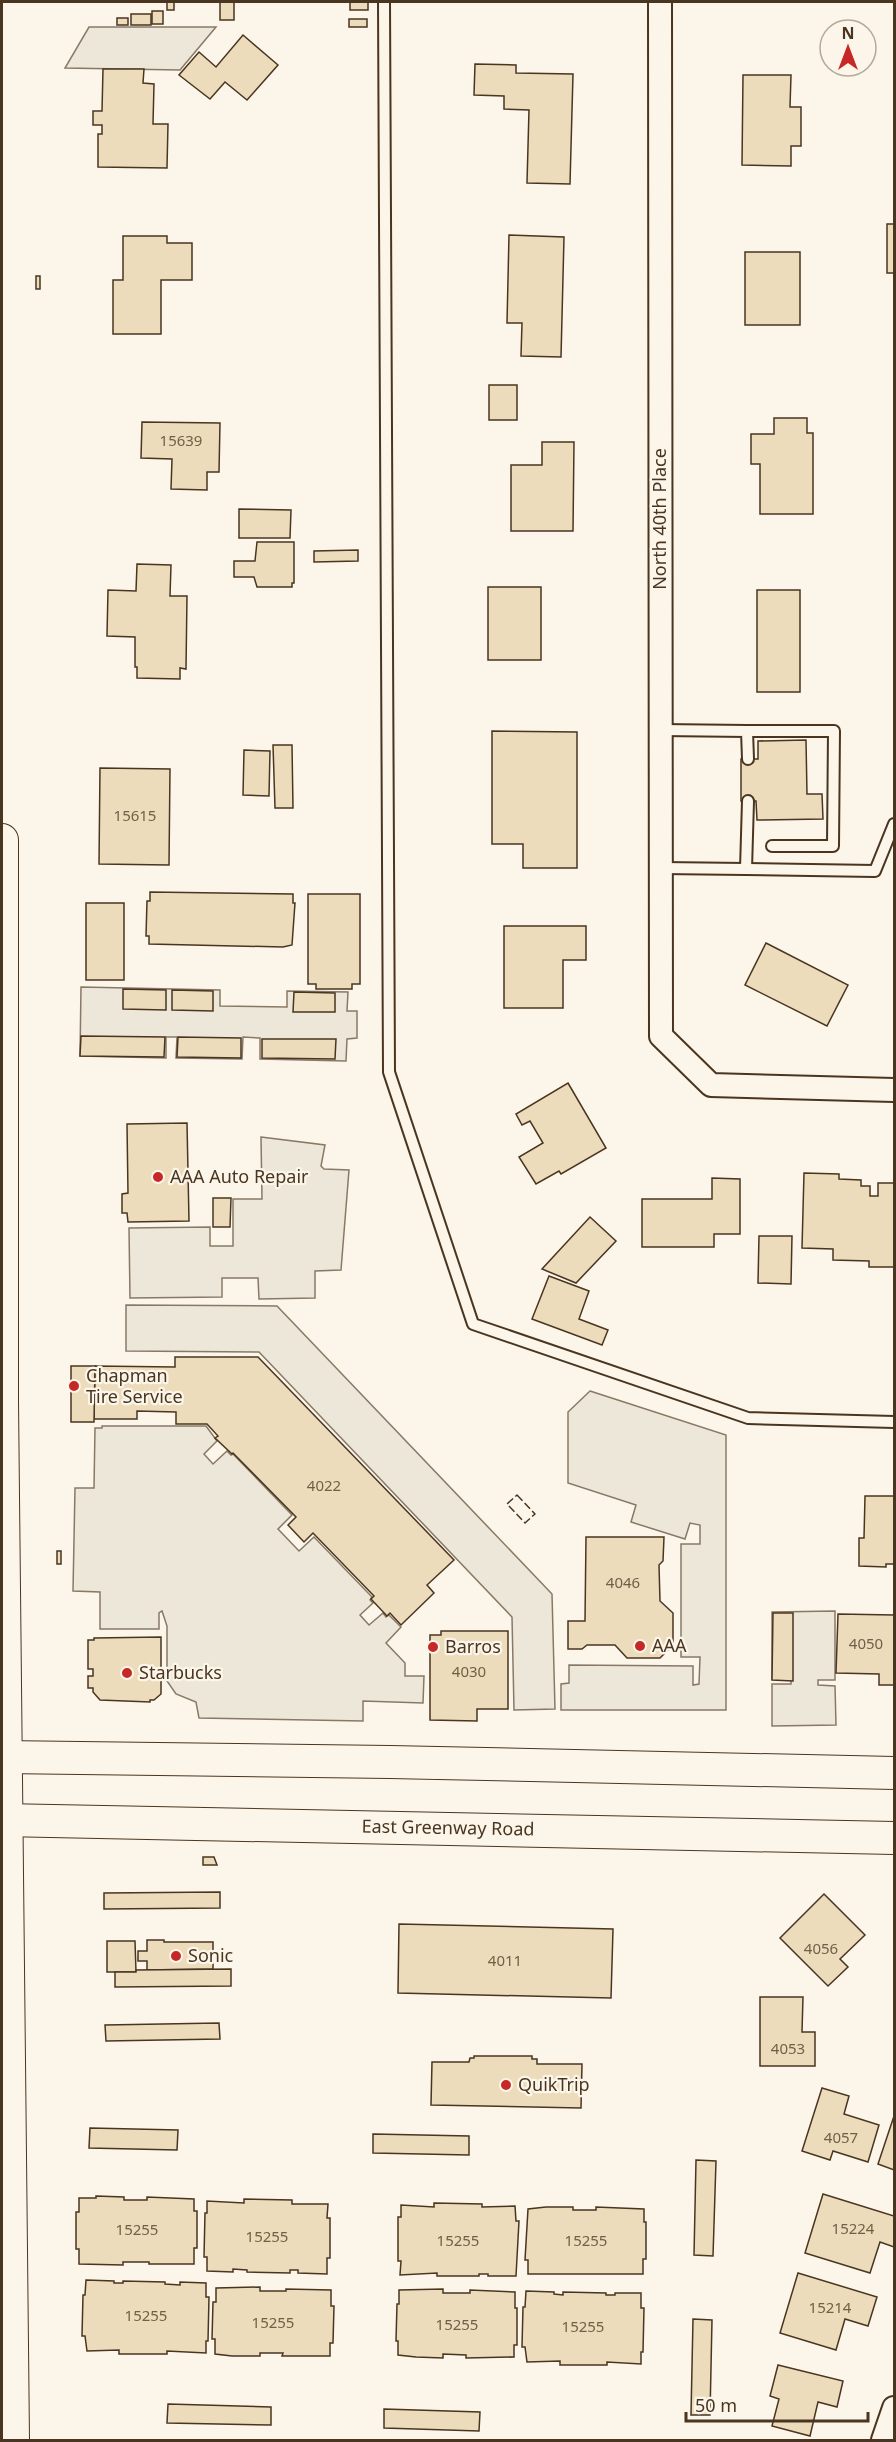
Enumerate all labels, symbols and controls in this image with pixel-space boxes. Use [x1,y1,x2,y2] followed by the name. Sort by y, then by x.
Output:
[818,18,878,78] north arrow
[841,22,855,44] text: N
[160,430,202,450] house number: 15639
[647,448,671,590] street label: North 40th Place
[114,805,156,825] house number: 15615
[170,1164,309,1188] place label: AAA Auto Repair
[151,1170,165,1184] marker: AAA Auto Repair
[86,1363,183,1408] place label: Chapman Tire Service
[67,1379,81,1393] marker: Chapman Tire Service
[307,1475,341,1495] house number: 4022
[606,1572,640,1592] house number: 4046
[652,1633,687,1657] place label: AAA
[849,1633,883,1653] house number: 4050
[445,1634,501,1658] place label: Barros
[633,1639,647,1653] marker: AAA
[426,1640,440,1654] marker: Barros
[139,1660,222,1684] place label: Starbucks
[452,1661,486,1681] house number: 4030
[120,1666,134,1680] marker: Starbucks
[361,1813,535,1841] street label: East Greenway Road
[804,1938,838,1958] house number: 4056
[188,1943,234,1967] place label: Sonic
[169,1949,183,1963] marker: Sonic
[488,1950,522,1970] house number: 4011
[771,2038,805,2058] house number: 4053
[518,2072,590,2096] place label: QuikTrip
[499,2078,513,2092] marker: QuikTrip
[824,2127,858,2147] house number: 4057
[832,2218,875,2238] house number: 15224
[116,2219,158,2239] house number: 15255
[246,2226,288,2246] house number: 15255
[437,2230,479,2250] house number: 15255
[565,2230,607,2250] house number: 15255
[809,2297,852,2317] house number: 15214
[125,2305,167,2325] house number: 15255
[252,2312,294,2332] house number: 15255
[436,2314,478,2334] house number: 15255
[562,2316,604,2336] house number: 15255
[686,2385,868,2423] scale bar
[695,2393,737,2417] text: 50 m

